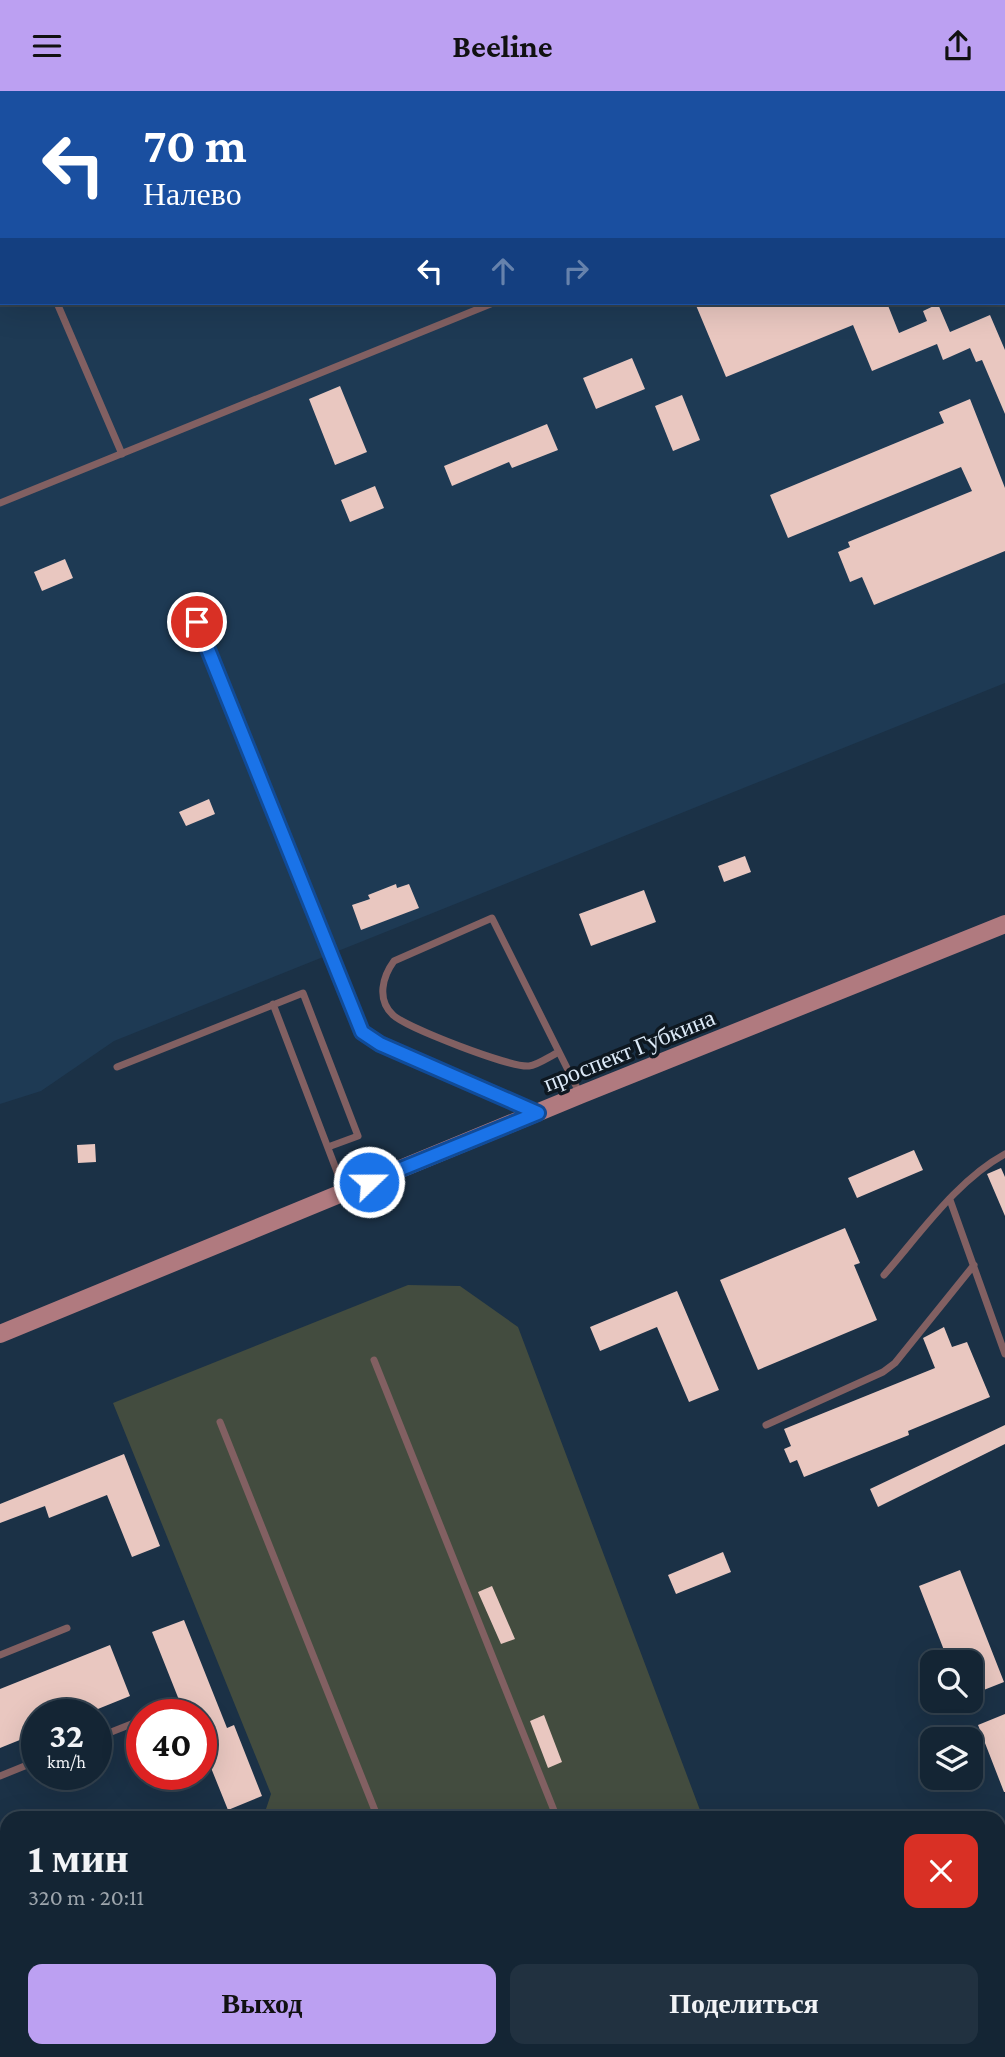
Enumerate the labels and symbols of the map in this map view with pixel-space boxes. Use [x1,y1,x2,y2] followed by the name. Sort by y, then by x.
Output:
[167,592,227,652] pin
[539,1003,719,1097] street label: проспект Губкина
[332,1145,406,1219] position arrow
[126,1699,217,1790] speed limit sign: 40

